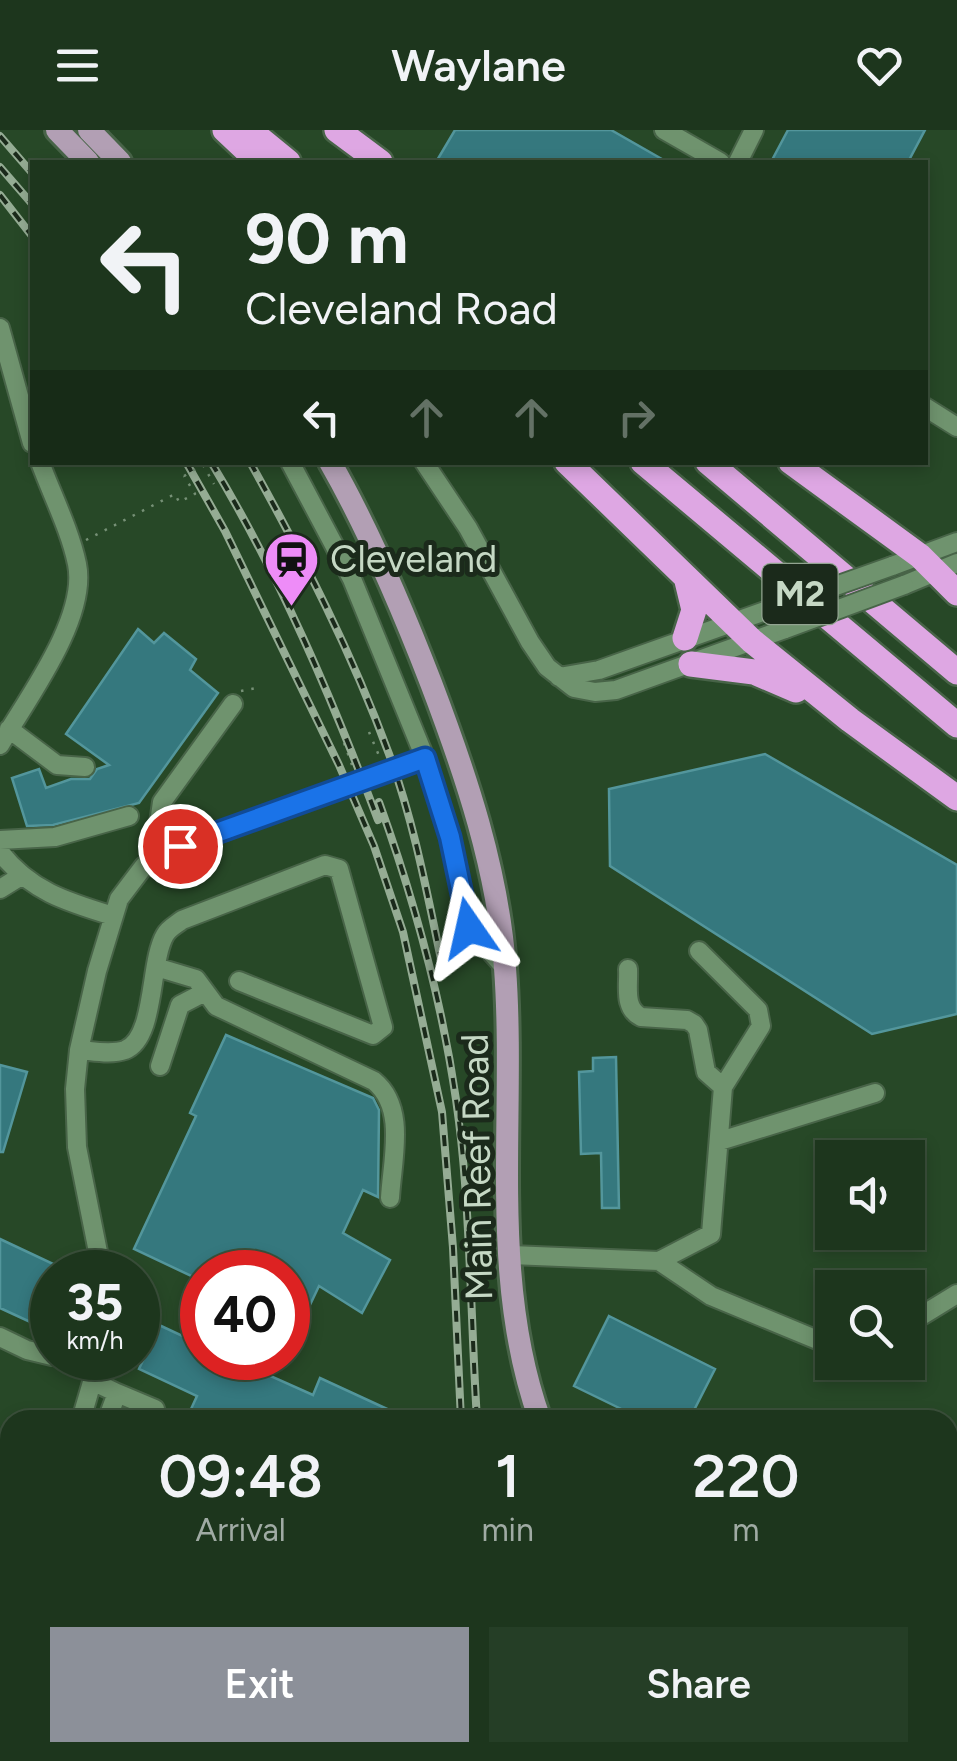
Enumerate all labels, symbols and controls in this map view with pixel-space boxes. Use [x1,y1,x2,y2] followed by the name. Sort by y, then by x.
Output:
[50,38,105,93] icon: menu
[391,38,566,92] text: Waylane
[852,38,907,93] icon: heart
[245,196,409,281] text: 90 m
[80,200,210,330] icon: left
[245,281,558,335] text: Cleveland Road
[294,390,349,445] icon: left
[399,390,454,445] icon: ahead
[504,390,559,445] icon: ahead
[609,390,664,445] icon: right
[261,529,321,608] station icon: Cleveland
[330,536,497,582] place label: Cleveland
[762,564,838,624] road number: M2
[138,804,223,889] pin
[153,819,208,874] icon: arrive
[417,876,521,980] position arrow
[452,1033,502,1301] street label: Main Reef Road
[815,1140,925,1380] map controls
[815,1140,925,1250] button: sound
[180,1250,310,1380] speed limit sign: 40
[815,1270,925,1380] button: search
[67,1272,123,1333] text: 35
[66,1325,124,1355] text: km/h
[158,1440,323,1512] text: 09:48
[495,1440,520,1512] text: 1
[692,1440,800,1512] text: 220
[196,1511,286,1549] text: Arrival
[481,1511,534,1549] text: min
[732,1511,760,1549] text: m
[50,1627,469,1742] button: Exit
[489,1627,908,1742] button: Share

